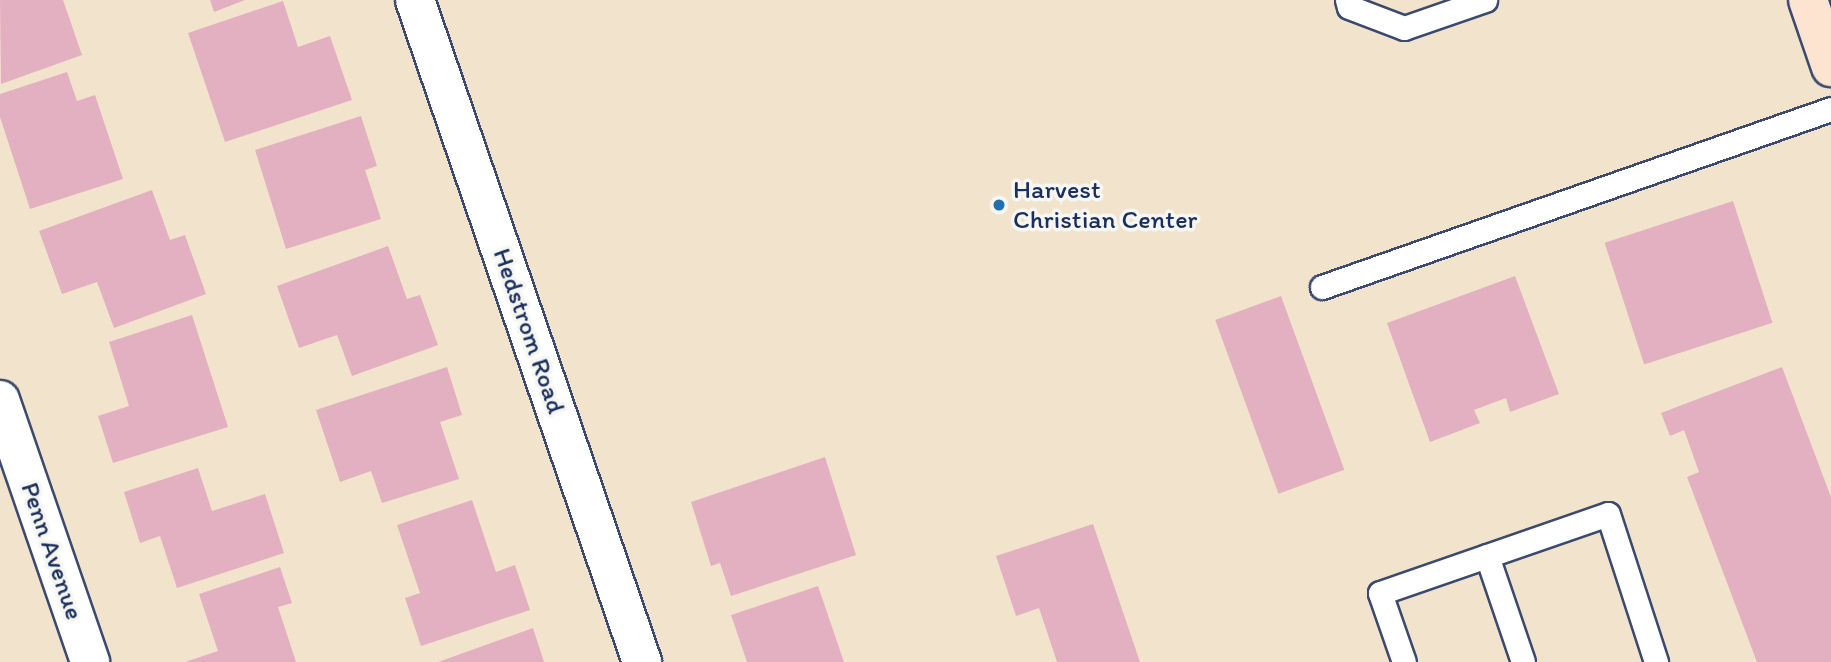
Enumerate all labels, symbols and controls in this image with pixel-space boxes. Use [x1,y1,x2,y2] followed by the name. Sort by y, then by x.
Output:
[1013,174,1198,235] place label: Harvest Christian Center
[991,197,1007,213] marker: Harvest Christian Center
[486,244,572,418] street label: Hedstrom Road
[14,479,90,623] street label: Penn Avenue

